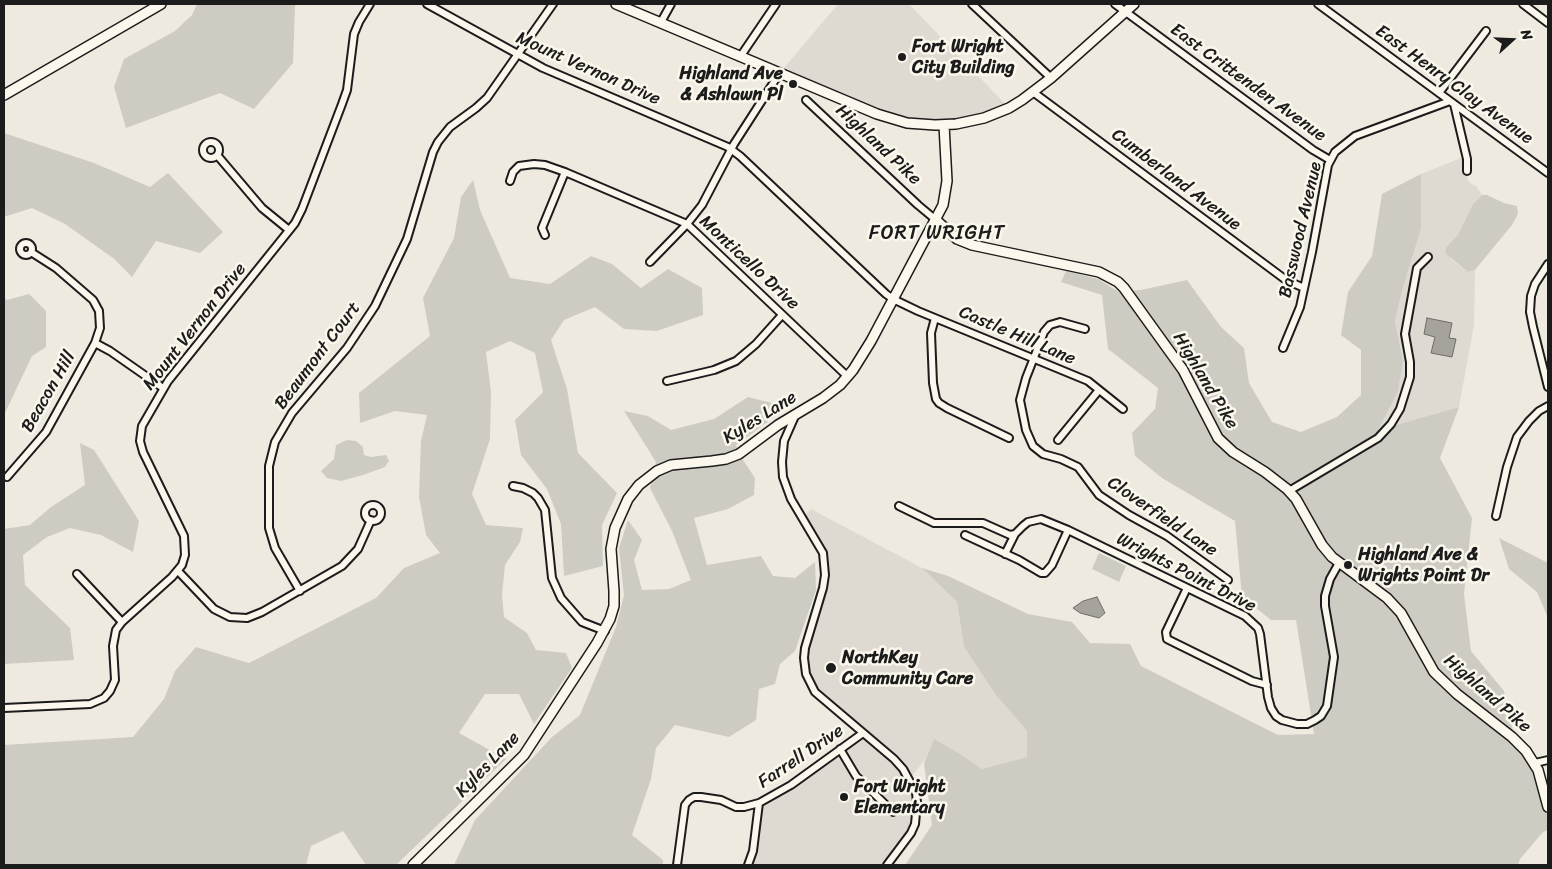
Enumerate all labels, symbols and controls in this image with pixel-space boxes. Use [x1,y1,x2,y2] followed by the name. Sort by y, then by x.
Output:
[1487,15,1537,65] north arrow
[1166,19,1330,147] street label: East Crittenden Avenue
[1371,21,1537,149] street label: East Henry Clay Avenue
[1513,26,1540,44] text: N
[513,27,663,111] street label: Mount Vernon Drive
[912,36,1015,78] place label: Fort Wright City Building
[896,51,908,63] marker: Fort Wright City Building
[679,63,783,106] place label: Highland Ave & Ashlawn Pl
[787,78,799,90] marker: Highland Ave & Ashlawn Pl
[831,100,925,190] street label: Highland Pike
[1107,124,1245,236] street label: Cumberland Avenue
[1275,160,1327,300] street label: Basswood Avenue
[695,211,803,315] street label: Monticello Drive
[868,222,1006,246] district label: FORT WRIGHT
[139,259,251,395] street label: Mount Vernon Drive
[271,298,365,414] street label: Beaumont Court
[956,302,1078,370] street label: Castle Hill Lane
[1168,329,1242,433] street label: Highland Pike
[17,348,81,436] street label: Beacon Hill
[719,387,801,449] street label: Kyles Lane
[1103,472,1221,562] street label: Cloverfield Lane
[1113,529,1259,617] street label: Wrights Point Drive
[1358,544,1489,586] place label: Highland Ave & Wrights Point Dr
[1342,559,1354,571] marker: Highland Ave & Wrights Point Dr
[842,647,973,690] place label: NorthKey Community Care
[1439,650,1535,738] street label: Highland Pike
[824,661,838,675] marker: NorthKey Community Care
[754,720,848,794] street label: Farrell Drive
[451,728,525,802] street label: Kyles Lane
[854,776,945,819] place label: Fort Wright Elementary
[838,791,850,803] marker: Fort Wright Elementary

